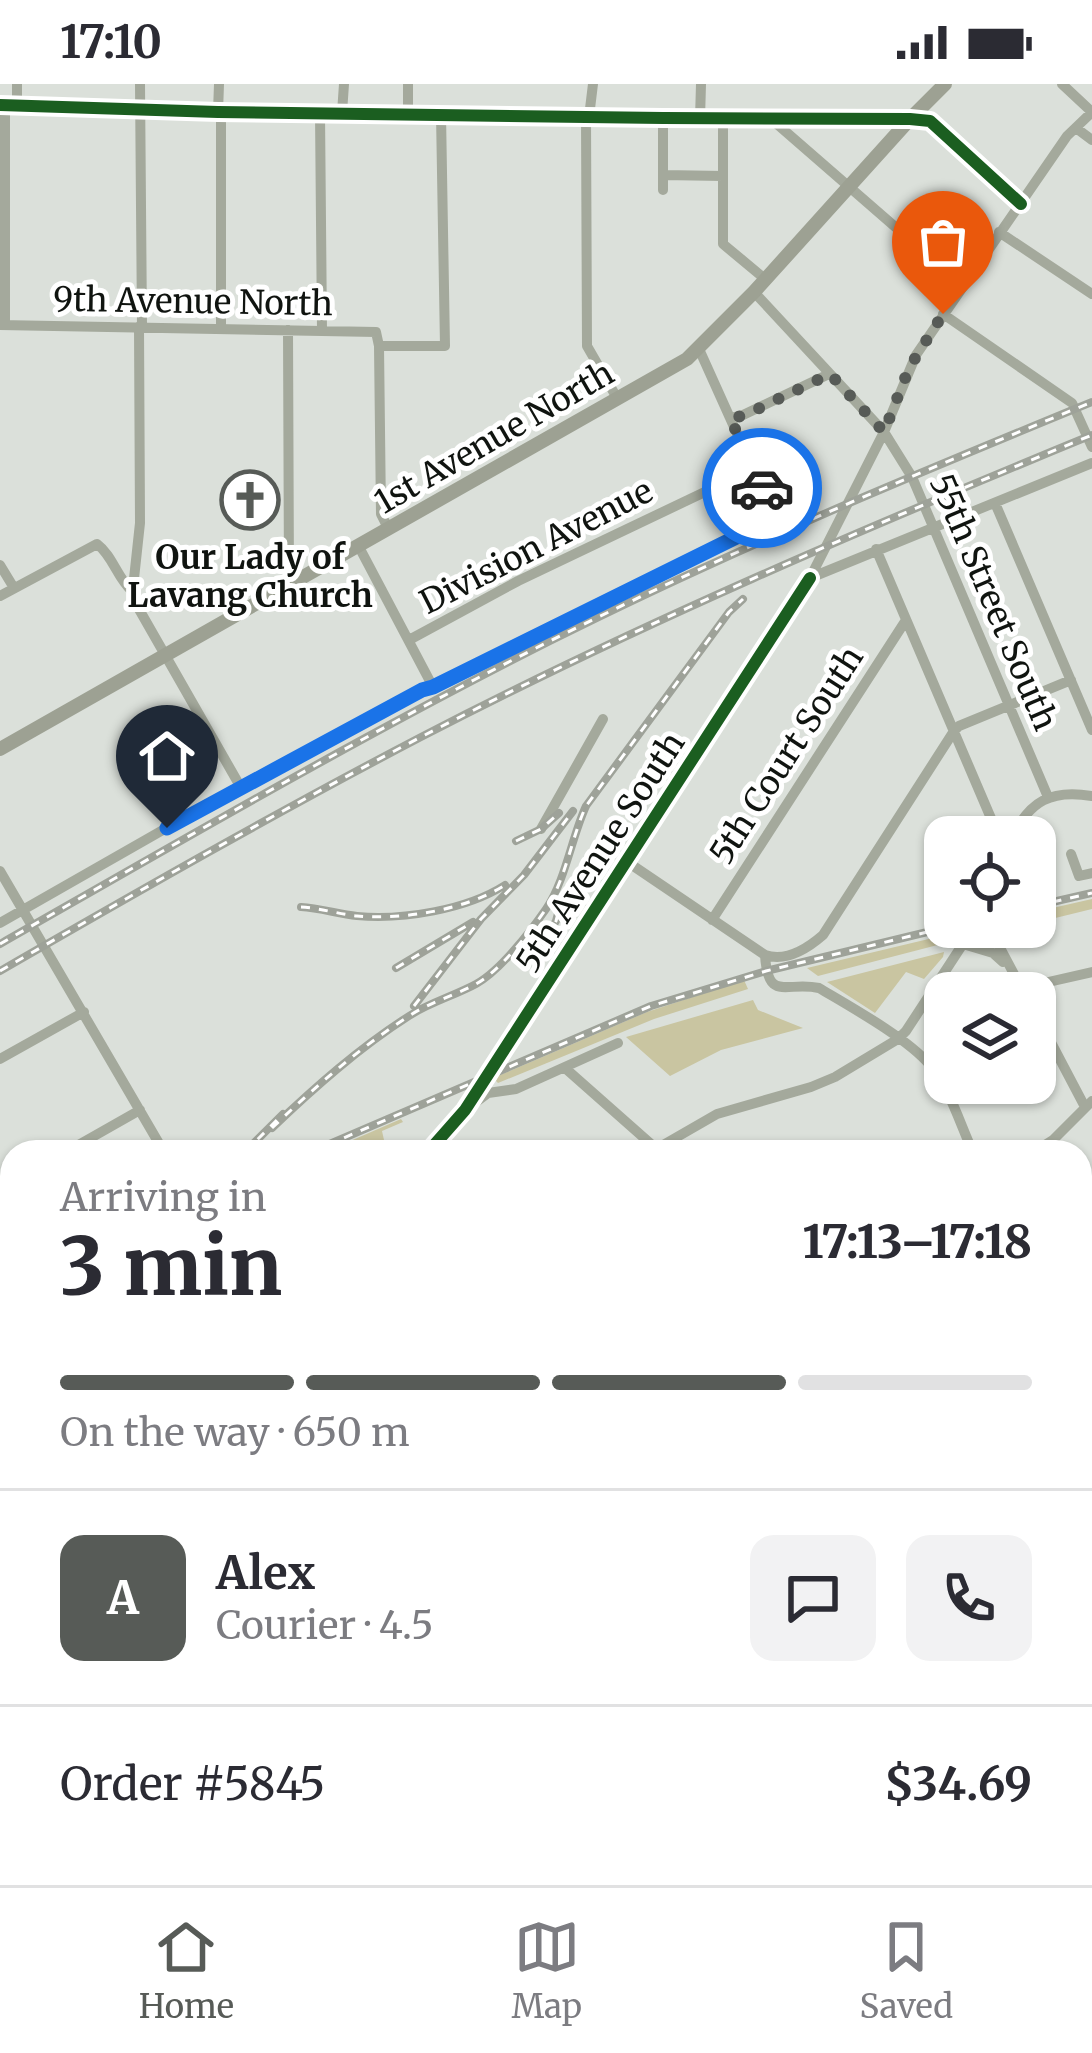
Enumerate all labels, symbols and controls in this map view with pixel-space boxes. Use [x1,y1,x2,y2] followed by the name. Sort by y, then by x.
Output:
[60,14,162,70] text: 17:10
[892,191,994,314] pin
[910,209,976,275] icon: bag
[53,279,333,324] street label: 9th Avenue North
[367,352,621,522] street label: 1st Avenue North
[702,428,822,548] courier
[729,455,795,521] icon: car
[921,468,1066,737] street label: 55th Street South
[219,469,281,531] church icon: Our Lady of Lavang Church
[413,470,659,623] street label: Division Avenue
[127,537,373,616] place label: Our Lady of Lavang Church
[701,639,872,872] street label: 5th Court South
[116,705,218,828] pin
[134,723,200,789] icon: home
[507,724,693,980] street label: 5th Avenue South
[924,816,1056,1104] map controls
[924,816,1056,948] button: locate
[924,972,1056,1104] button: layers
[60,1173,267,1222] text: Arriving in
[803,1214,1032,1270] text: 17:13–17:18
[60,1218,282,1316] text: 3 min
[60,1408,410,1457] text: On the way · 650 m
[750,1535,876,1661] button: chat
[906,1535,1032,1661] button: phone
[216,1545,315,1601] text: Alex
[107,1570,139,1626] text: A
[216,1601,434,1650] text: Courier · 4.5
[60,1756,325,1812] text: Order #5845
[884,1756,1032,1812] text: $34.69
[139,1914,234,2027] tab: Home
[512,1914,582,2027] tab: Map
[860,1914,953,2027] tab: Saved

